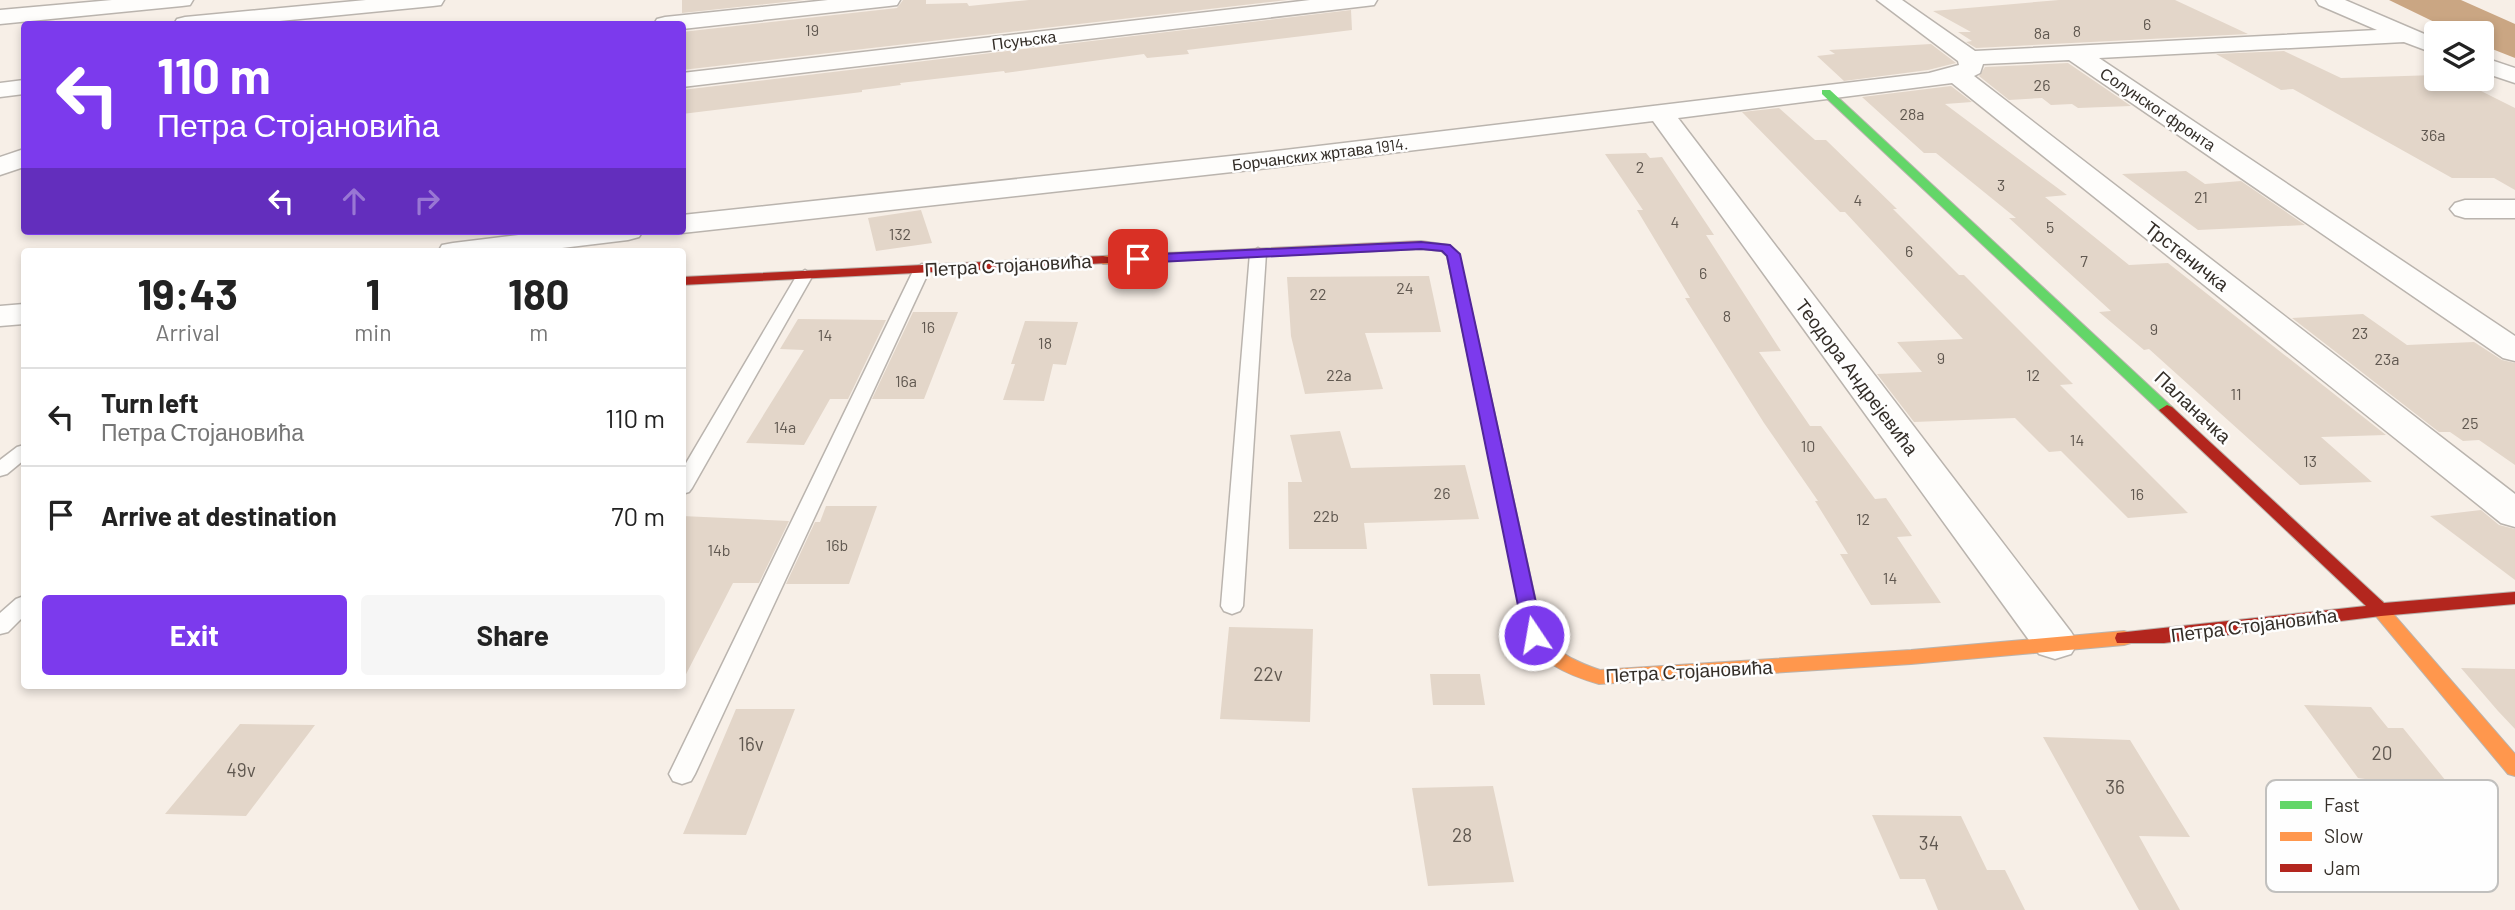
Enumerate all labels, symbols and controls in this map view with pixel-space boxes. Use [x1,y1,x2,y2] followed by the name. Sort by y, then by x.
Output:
[2143,14,2151,33] house number: 6
[805,20,819,39] house number: 19
[2073,21,2081,40] house number: 8
[2424,21,2494,91] map controls
[2424,21,2494,91] button: layers
[2034,23,2050,42] house number: 8a
[991,26,1057,53] street label: Псуњска
[157,45,271,104] text: 110 m
[42,49,133,140] icon: left
[2097,63,2220,154] street label: Солунског фронта
[2034,75,2050,94] house number: 26
[1899,104,1925,123] house number: 28a
[157,105,439,143] text: Петра Стојановића
[2421,125,2445,144] house number: 36a
[1231,133,1409,174] street label: Борчанских жртава 1914.
[1636,157,1644,176] house number: 2
[1997,175,2005,194] house number: 3
[262,182,300,220] icon: left
[335,182,373,220] icon: ahead
[408,182,446,220] icon: right
[2194,187,2208,206] house number: 21
[1854,190,1862,209] house number: 4
[1671,212,1679,231] house number: 4
[2141,216,2234,296] street label: Трстеничка
[2046,217,2054,236] house number: 5
[889,224,911,243] house number: 132
[1108,229,1168,289] pin
[1119,240,1157,278] icon: arrive
[1905,241,1913,260] house number: 6
[924,249,1093,280] street label: Петра Стојановића
[2080,251,2088,270] house number: 7
[1699,263,1707,282] house number: 6
[137,268,238,318] text: 19:43
[366,268,380,318] text: 1
[508,268,570,318] text: 180
[1396,278,1414,297] house number: 24
[1309,284,1327,303] house number: 22
[1791,294,1924,460] street label: Теодора Андрејевића
[1723,306,1731,325] house number: 8
[921,317,935,336] house number: 16
[156,318,220,346] text: Arrival
[354,318,392,346] text: min
[529,318,548,346] text: m
[2150,319,2158,338] house number: 9
[2352,323,2368,342] house number: 23
[818,325,832,344] house number: 14
[1038,333,1052,352] house number: 18
[1937,348,1945,367] house number: 9
[2375,349,2399,368] house number: 23a
[1326,365,1352,384] house number: 22a
[2026,365,2040,384] house number: 12
[2150,366,2236,448] street label: Паланачка
[895,371,917,390] house number: 16a
[2230,384,2242,403] house number: 11
[101,387,199,418] text: Turn left
[42,398,80,436] icon: left
[605,402,665,433] text: 110 m
[2462,413,2478,432] house number: 25
[774,417,796,436] house number: 14a
[101,418,304,446] text: Петра Стојановића
[2070,430,2084,449] house number: 14
[1801,436,1815,455] house number: 10
[2303,451,2317,470] house number: 13
[1434,483,1450,502] house number: 26
[2130,484,2144,503] house number: 16
[42,496,80,534] icon: arrive
[101,500,337,531] text: Arrive at destination
[611,500,665,531] text: 70 m
[1313,506,1339,525] house number: 22b
[1856,509,1870,528] house number: 12
[826,535,848,554] house number: 16b
[707,540,731,559] house number: 14b
[1883,568,1897,587] house number: 14
[42,595,347,675] button: Exit
[361,595,665,675] button: Share
[1497,598,1571,672] position arrow
[2169,603,2339,646] street label: Петра Стојановића
[1605,655,1774,686] street label: Петра Стојановића
[1253,662,1283,685] house number: 22v
[738,732,764,755] house number: 16v
[2372,741,2392,764] house number: 20
[226,758,256,781] house number: 49v
[2105,775,2125,798] house number: 36
[2266,780,2498,892] legend
[2324,793,2360,816] text: Fast
[1452,823,1472,846] house number: 28
[2324,824,2363,847] text: Slow
[1919,831,1939,854] house number: 34
[2324,856,2360,879] text: Jam

